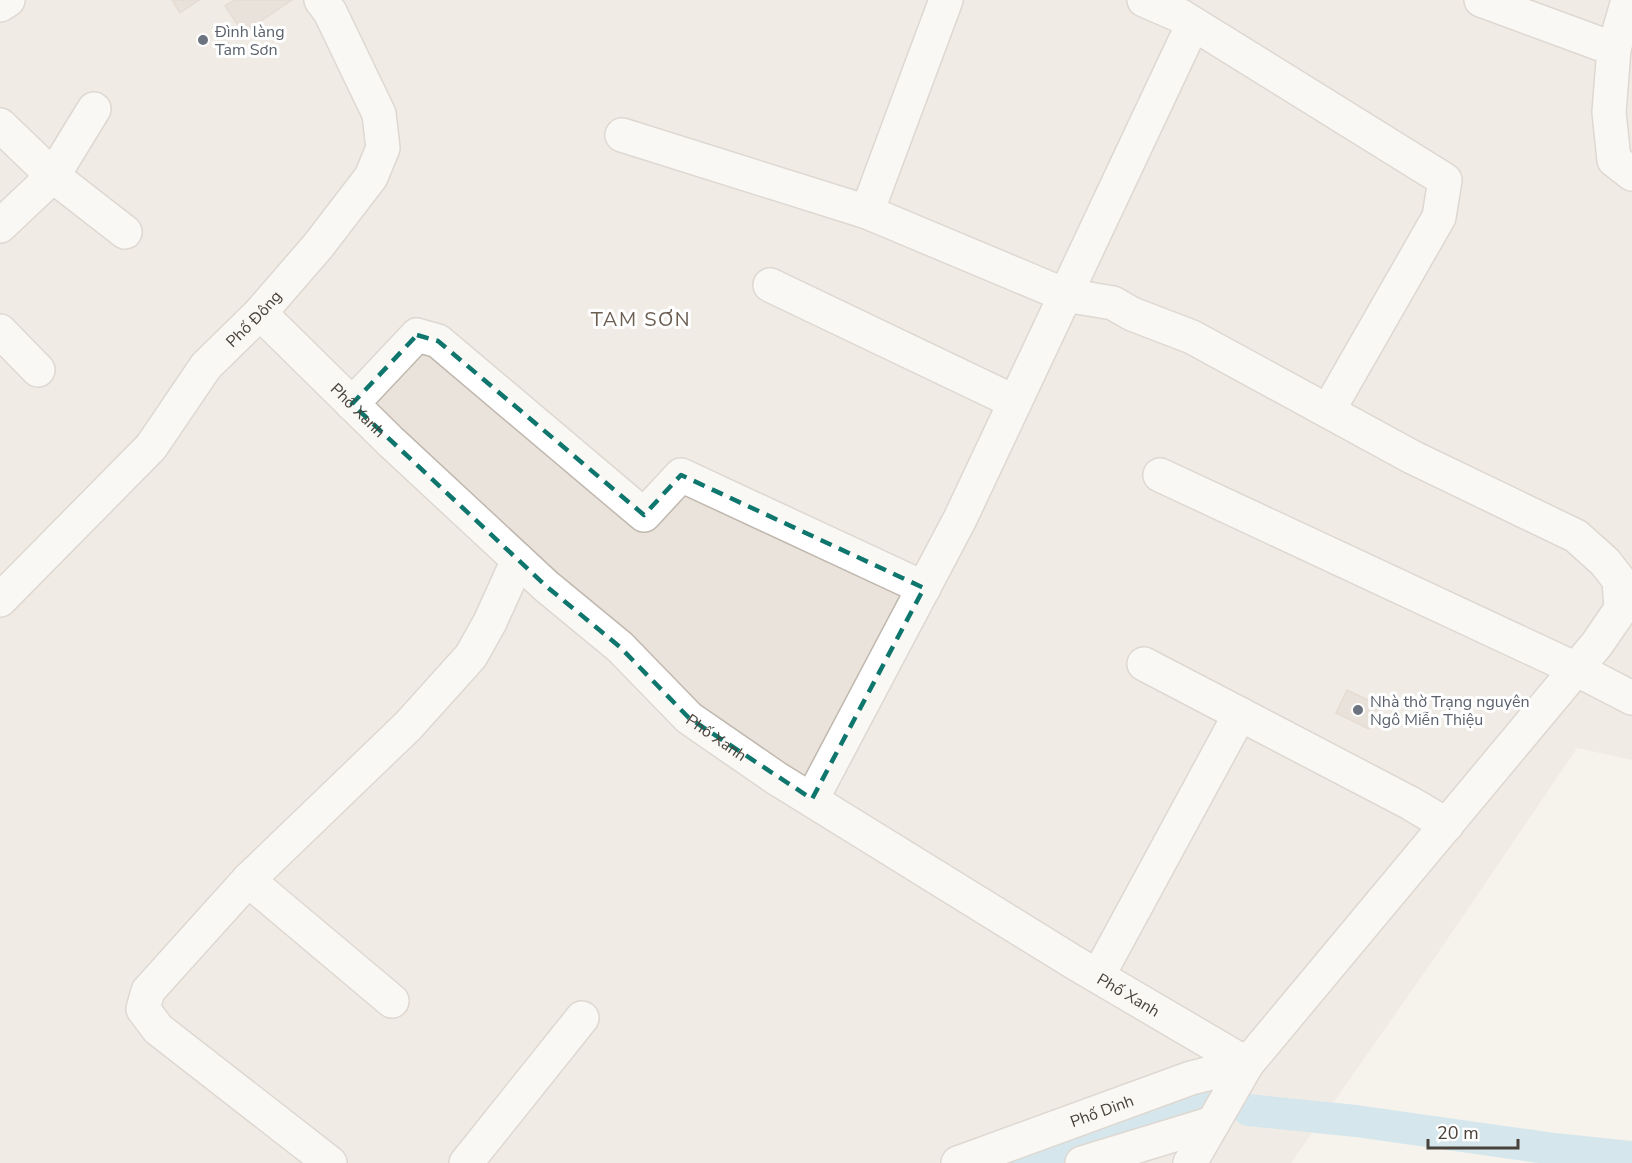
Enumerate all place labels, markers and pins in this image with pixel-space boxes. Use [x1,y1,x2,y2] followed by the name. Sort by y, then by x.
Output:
[214,21,285,61] place label: Đình làng Tam Sơn
[196,33,210,47] marker: Đình làng Tam Sơn
[1370,691,1529,731] place label: Nhà thờ Trạng nguyên Ngô Miễn Thiệu
[1351,703,1365,717] marker: Nhà thờ Trạng nguyên Ngô Miễn Thiệu

